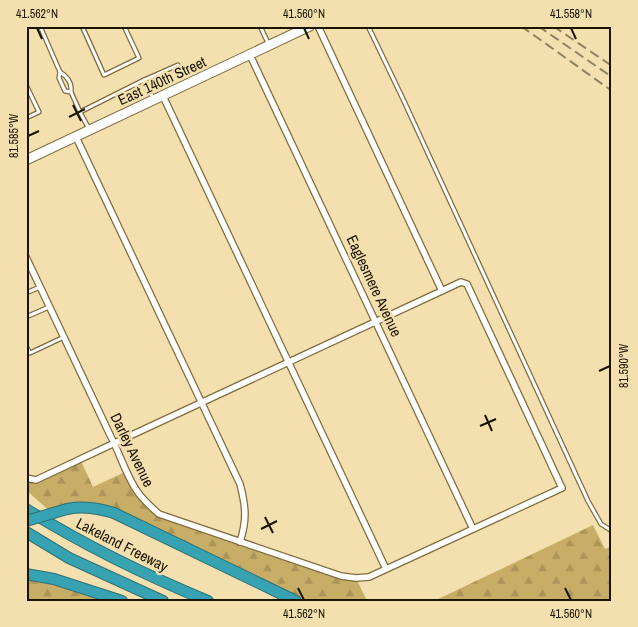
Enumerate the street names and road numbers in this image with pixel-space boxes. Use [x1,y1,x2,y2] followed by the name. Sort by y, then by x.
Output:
[114,51,210,110] street label: East 140th Street
[342,232,407,340] street label: Eaglesmere Avenue
[106,409,159,490] street label: Darley Avenue
[73,512,173,577] street label: Lakeland Freeway

